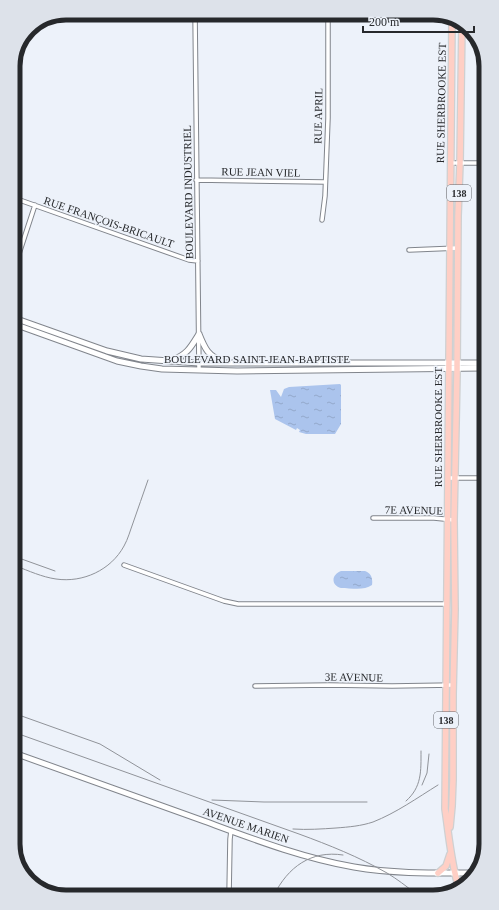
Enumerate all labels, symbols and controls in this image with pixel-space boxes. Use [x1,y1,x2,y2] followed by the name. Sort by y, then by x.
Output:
[363,8,474,34] scale bar
[369,15,400,29] text: 200 m
[434,42,448,163] street label: RUE SHERBROOKE EST
[312,88,324,144] street label: RUE APRIL
[181,125,195,259] street label: BOULEVARD INDUSTRIEL
[221,165,301,179] street label: RUE JEAN VIEL
[447,185,471,201] road number: 138
[42,194,176,250] street label: RUE FRANÇOIS-BRICAULT
[164,353,350,365] street label: BOULEVARD SAINT-JEAN-BAPTISTE
[432,367,444,487] street label: RUE SHERBROOKE EST
[385,503,443,517] street label: 7E AVENUE
[325,670,383,684] street label: 3E AVENUE
[434,712,458,728] road number: 138
[202,805,291,845] street label: AVENUE MARIEN

